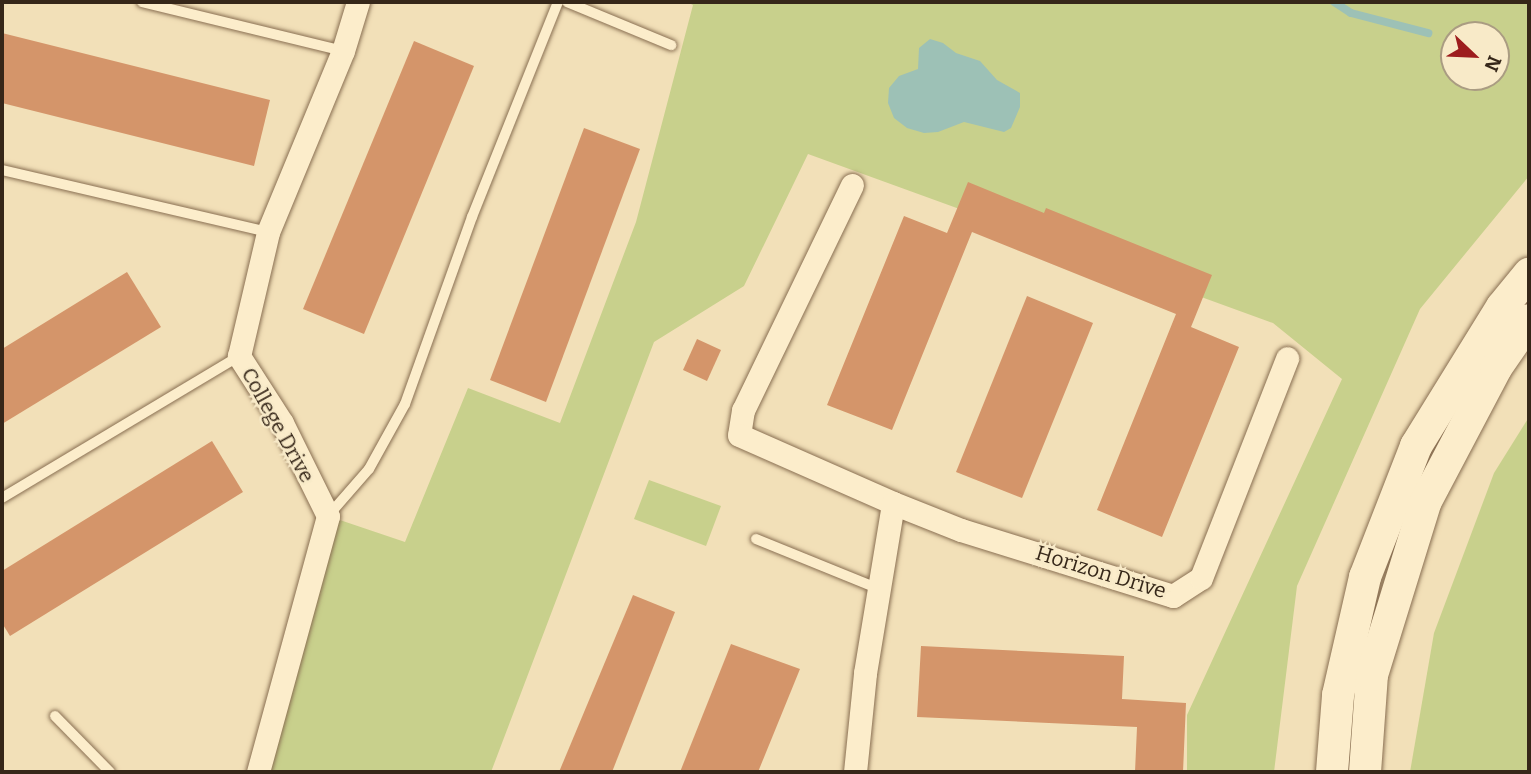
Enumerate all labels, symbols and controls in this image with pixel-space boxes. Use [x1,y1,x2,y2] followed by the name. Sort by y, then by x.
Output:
[1440,21,1510,91] north arrow
[1480,52,1506,75] text: N
[236,363,320,487] street label: College Drive
[1033,540,1169,604] street label: Horizon Drive

